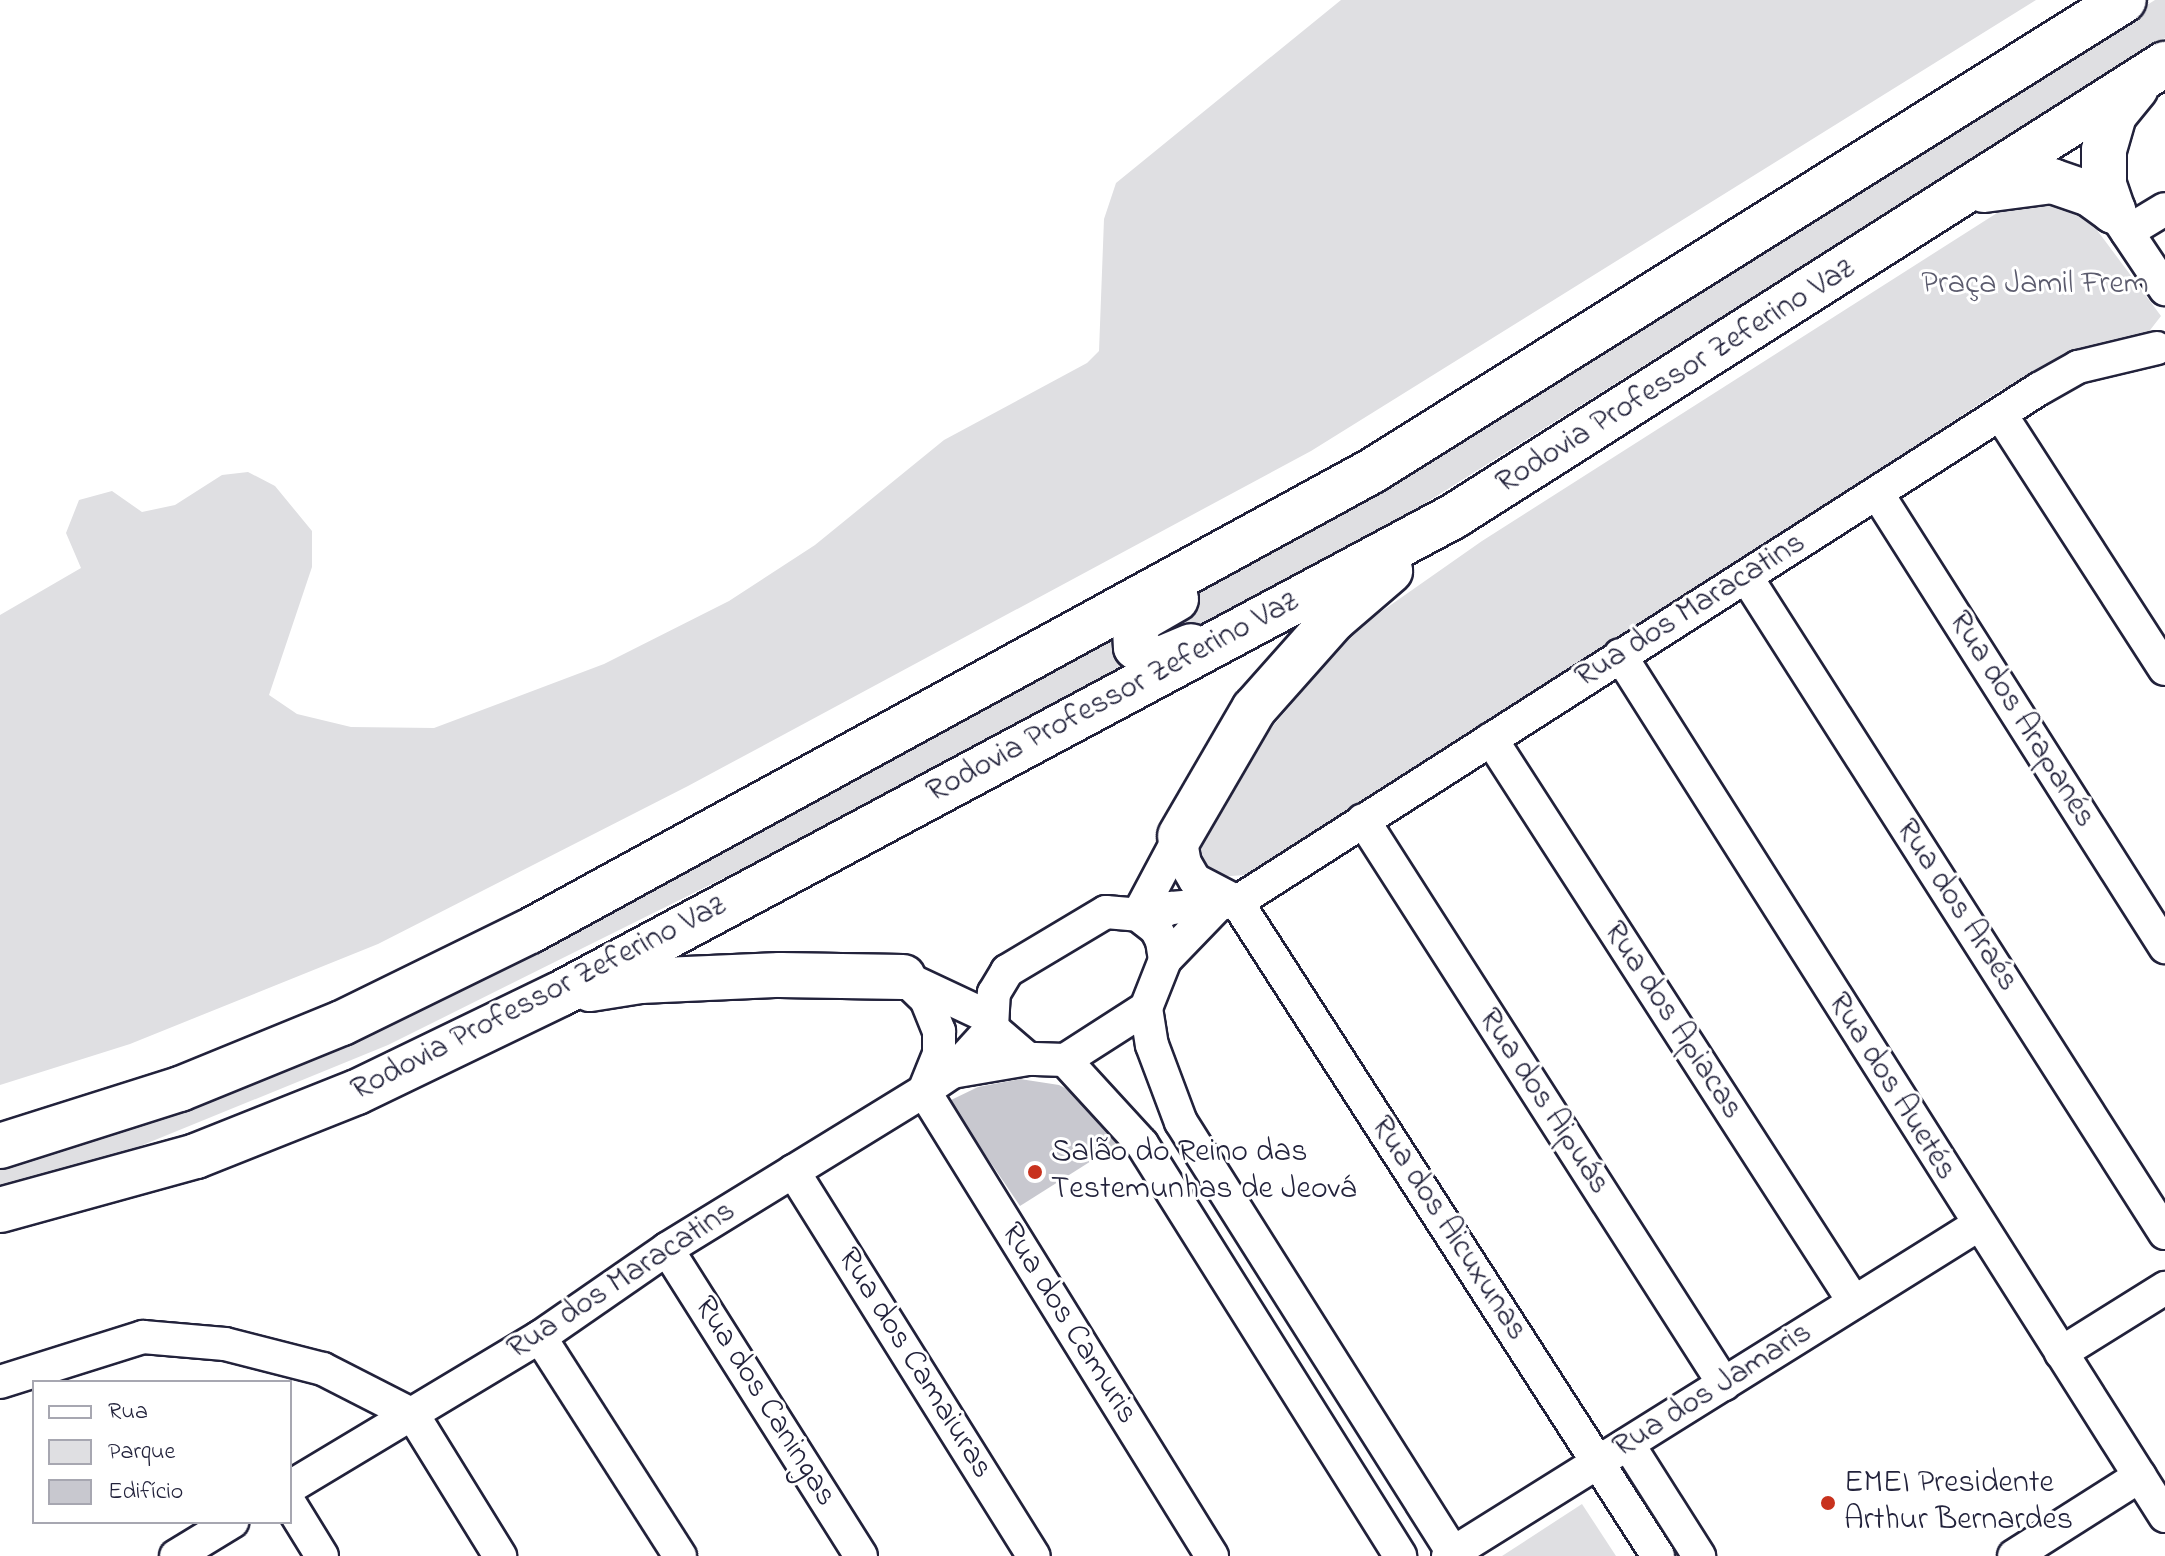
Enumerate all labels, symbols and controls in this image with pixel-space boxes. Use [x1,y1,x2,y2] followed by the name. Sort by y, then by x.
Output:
[1490,251,1862,503] street label: Rodovia Professor Zeferino Vaz
[1921,266,2149,304] park label: Praça Jamil Frem
[1569,525,1813,697] street label: Rua dos Maracatins
[921,584,1305,812] street label: Rodovia Professor Zeferino Vaz
[1939,605,2103,835] street label: Rua dos Arapanés
[1886,813,2026,999] street label: Rua dos Araés
[345,888,733,1110] street label: Rodovia Professor Zeferino Vaz
[1594,915,1750,1127] street label: Rua dos Apiacas
[1818,986,1964,1188] street label: Rua dos Auetés
[1469,1002,1617,1202] street label: Rua dos Aipuás
[1361,1110,1535,1348] street label: Rua dos Aicuxunas
[1051,1135,1356,1210] place label: Salão do Reino das Testemunhas de Jeová
[1026,1163,1044,1181] marker: Salão do Reino das Testemunhas de Jeová
[501,1193,743,1369] street label: Rua dos Maracatins
[991,1216,1145,1432] street label: Rua dos Camuris
[828,1242,1000,1486] street label: Rua dos Camaiuras
[684,1290,844,1514] street label: Rua dos Caningas
[1607,1315,1819,1467] street label: Rua dos Jamaris
[32,1380,292,1524] legend
[108,1395,148,1430] text: Rua
[108,1435,175,1470] text: Parque
[1844,1466,2073,1541] place label: EMEI Presidente Arthur Bernardes
[108,1475,183,1510] text: Edifício
[1819,1494,1837,1512] marker: EMEI Presidente Arthur Bernardes

